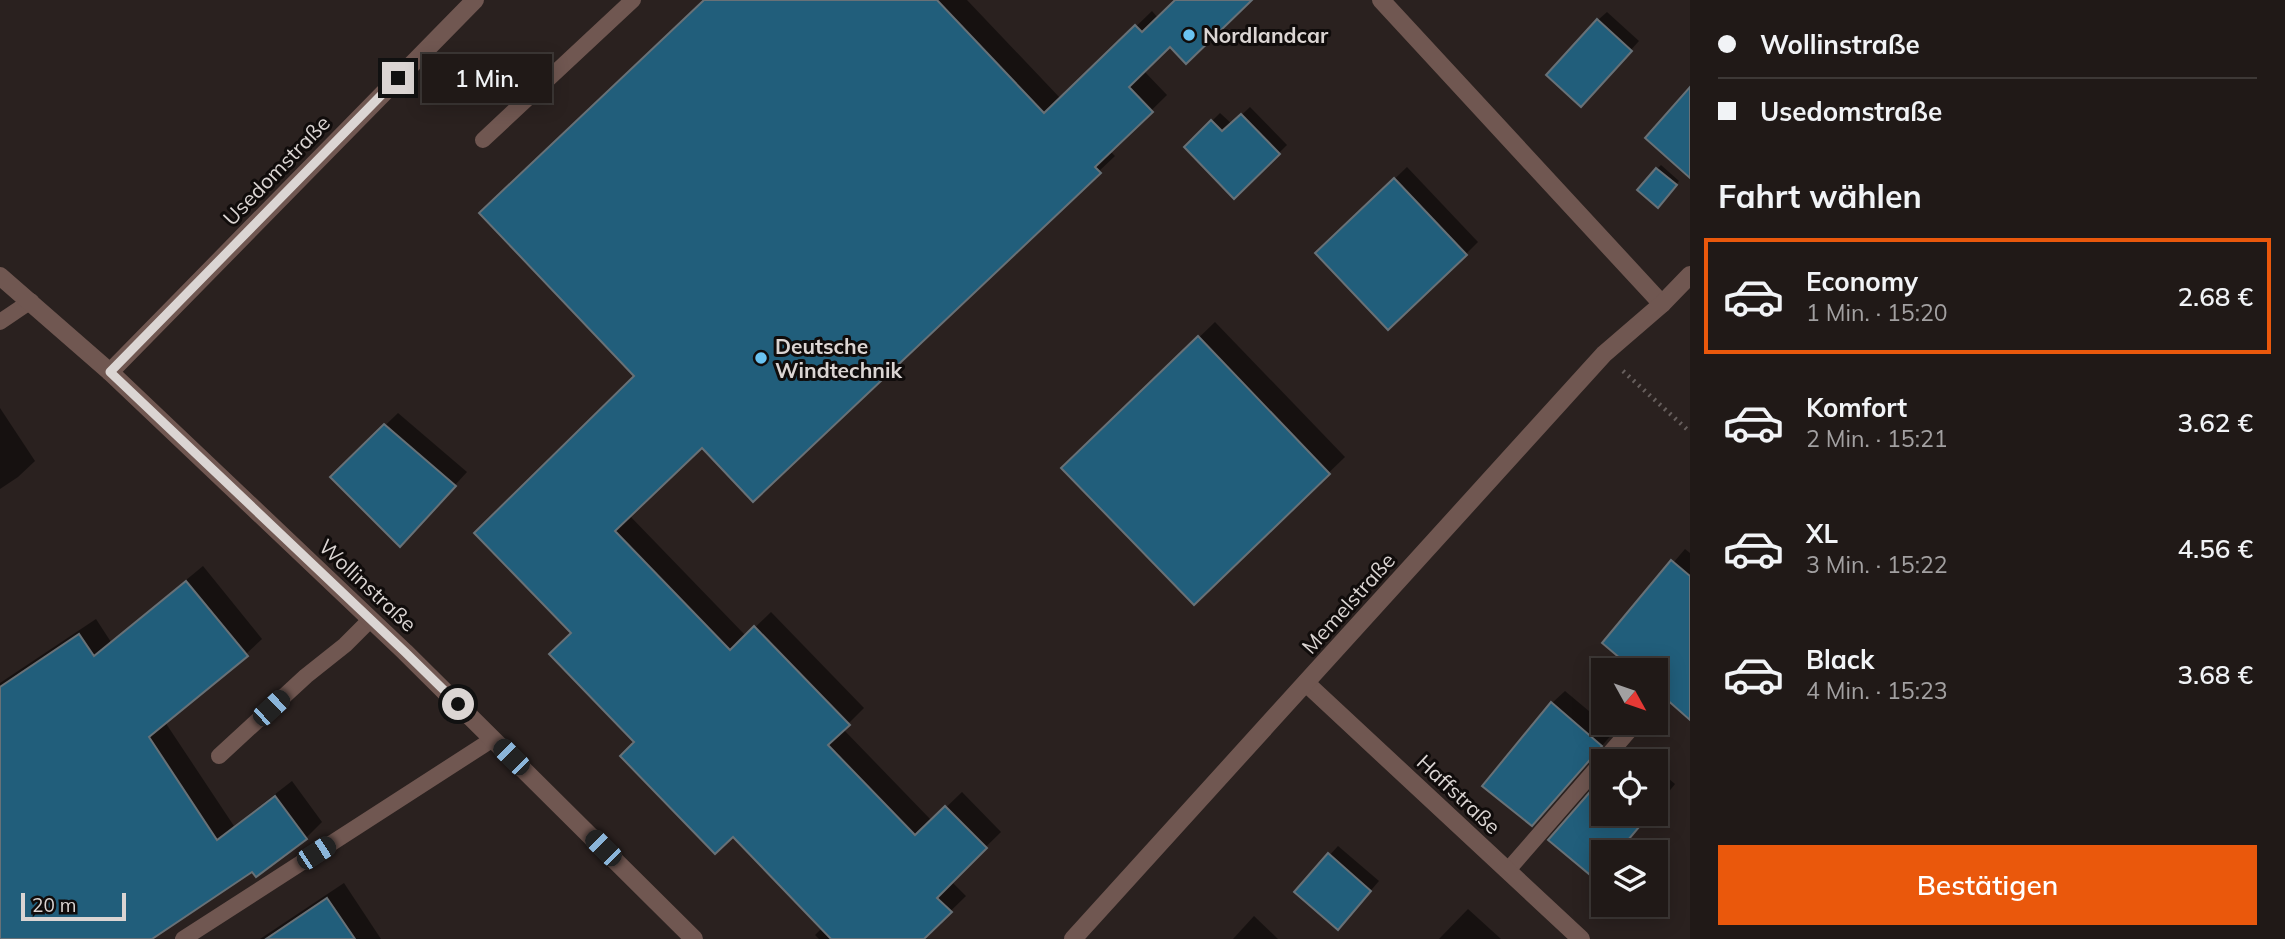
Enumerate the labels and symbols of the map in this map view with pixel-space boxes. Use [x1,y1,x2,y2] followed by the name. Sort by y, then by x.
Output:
[1203,22,1329,48] place label: Nordlandcar
[1181,27,1197,43] marker: Nordlandcar
[422,54,552,102] callout: 1 Min.
[382,62,414,94] route end
[217,110,335,230] street label: Usedomstraße
[775,333,902,383] place label: Deutsche Windtechnik
[753,350,769,366] marker: Deutsche Windtechnik
[314,533,422,637] street label: Wollinstraße
[1296,547,1400,659] street label: Memelstraße
[1591,658,1668,735] north arrow
[249,686,294,730] car
[442,688,474,720] route start
[489,735,534,779] car
[1412,749,1506,839] street label: Haffstraße
[581,826,626,870] car
[293,833,340,873] car
[21,890,126,922] scale bar

